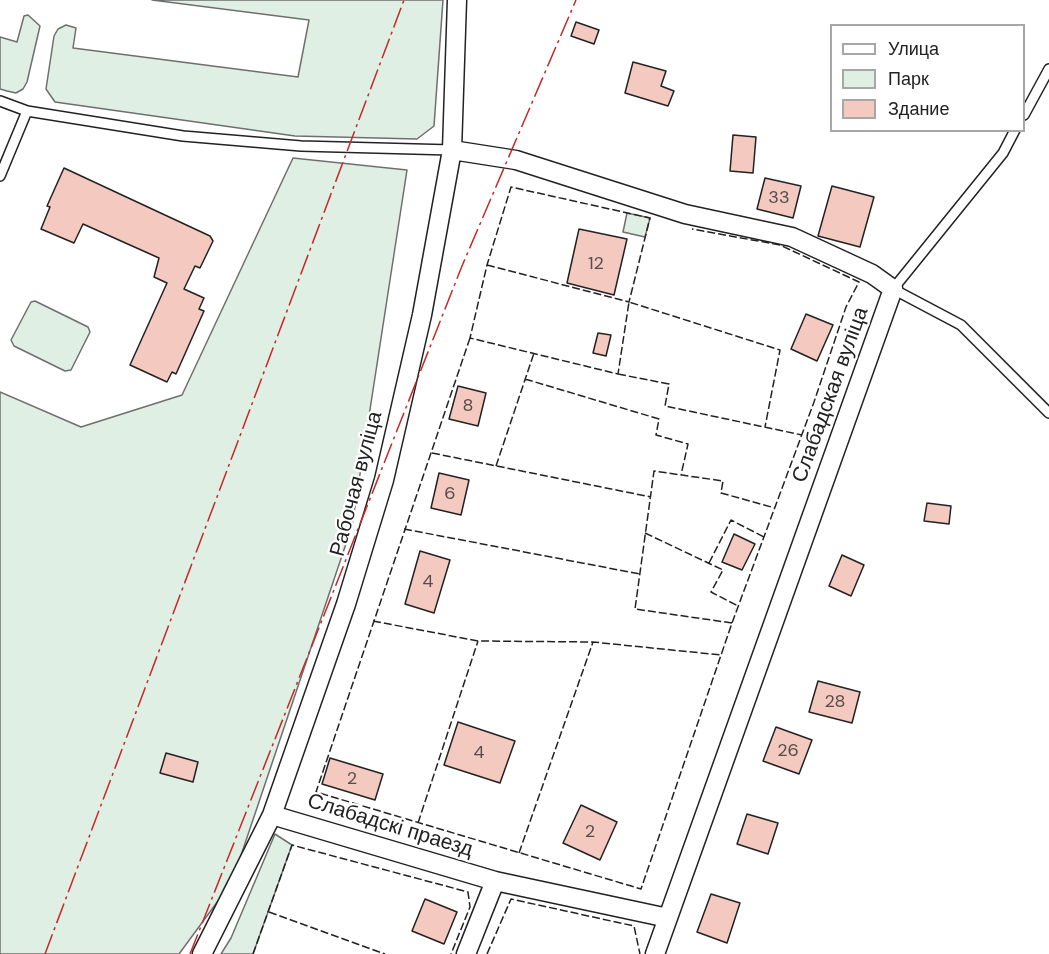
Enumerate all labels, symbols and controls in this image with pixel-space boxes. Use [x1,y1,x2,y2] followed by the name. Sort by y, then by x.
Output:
[830,24,1025,132] legend
[888,37,939,61] text: Улица
[888,67,929,91] text: Парк
[888,97,949,121] text: Здание
[768,187,790,209] house number: 33
[588,253,604,275] house number: 12
[788,304,874,486] street label: Слабадская вуліца
[463,395,473,417] house number: 8
[326,409,388,559] street label: Рабочая вуліца
[444,483,456,505] house number: 6
[423,571,433,593] house number: 4
[824,691,846,713] house number: 28
[777,740,799,762] house number: 26
[474,742,484,764] house number: 4
[347,768,357,790] house number: 2
[304,789,476,863] street label: Слабадскі праезд
[585,821,595,843] house number: 2

